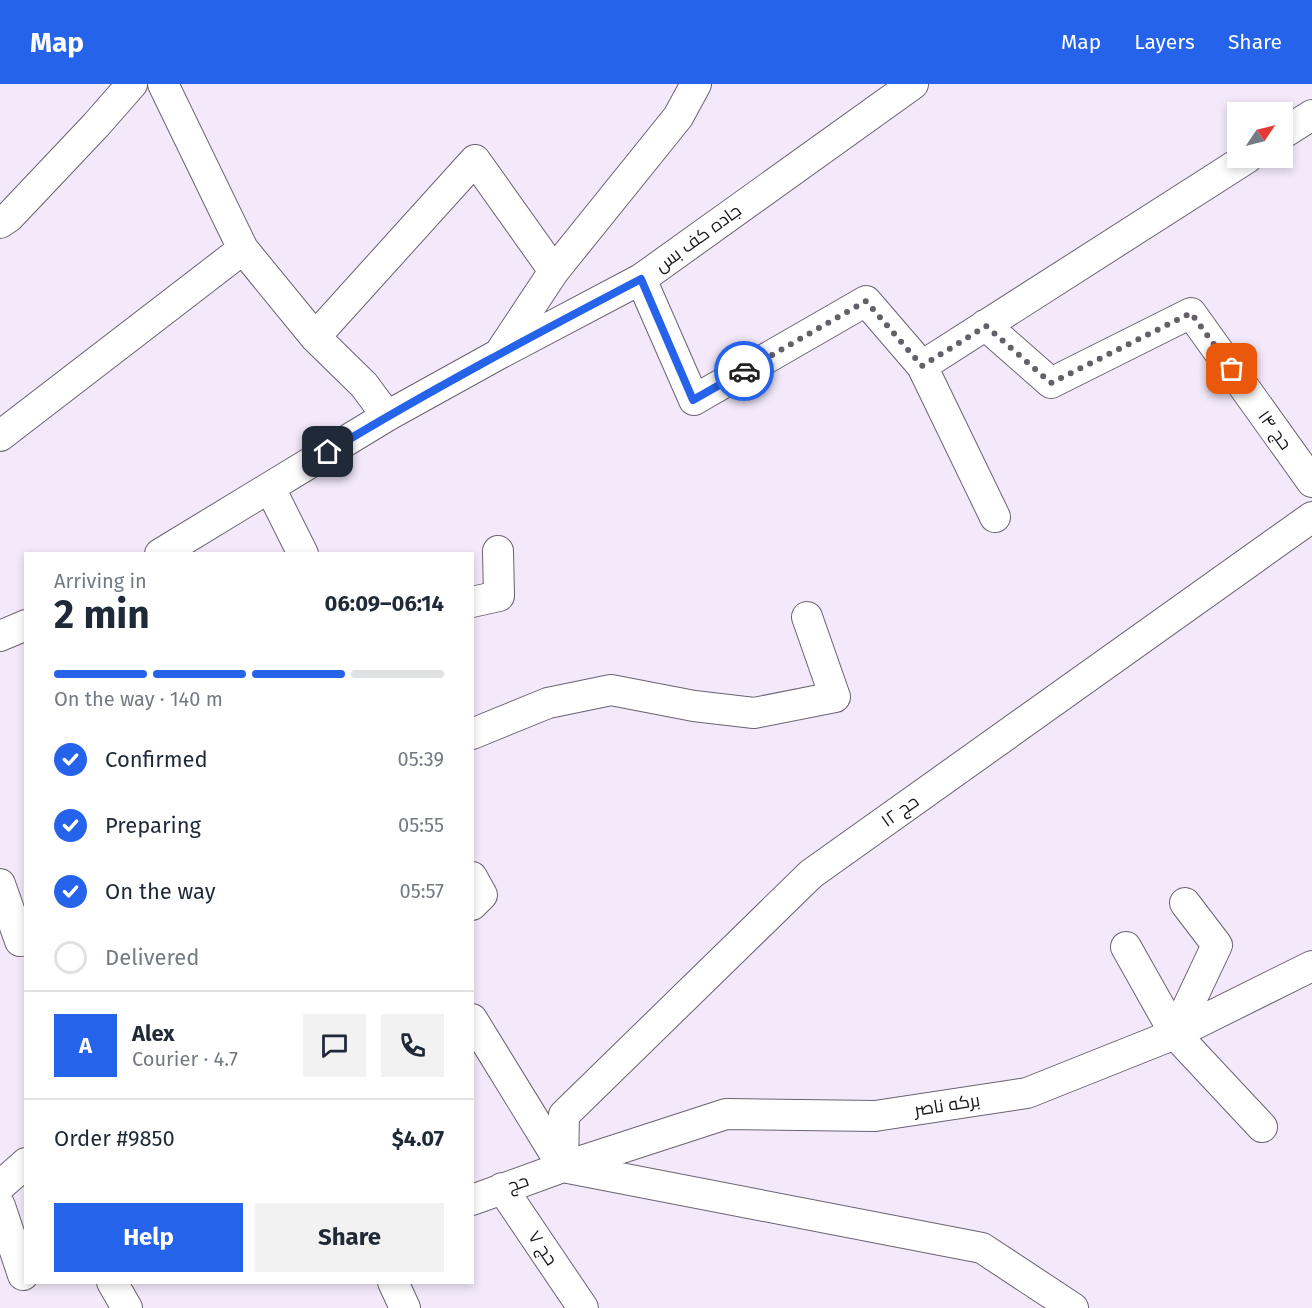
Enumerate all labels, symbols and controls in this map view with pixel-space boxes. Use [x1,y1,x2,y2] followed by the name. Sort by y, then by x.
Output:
[30,26,84,59] text: Map
[1061,29,1101,55] text: Map
[1134,29,1195,55] text: Layers
[1228,29,1282,55] text: Share
[1227,102,1293,168] north arrow
[1227,102,1293,168] map controls
[650,199,746,277] street label: جاده کف بس
[714,341,774,401] courier
[1206,343,1257,394] pin
[1215,352,1248,385] icon: bag
[728,355,761,388] icon: car
[1252,406,1297,455] street label: حج ۱۴
[302,426,353,477] pin
[311,435,344,468] icon: home
[54,569,147,593] text: Arriving in
[325,590,444,617] text: 06:09–06:14
[54,592,150,638] text: 2 min
[54,687,223,711] text: On the way · 140 m
[54,743,87,776] icon: check
[105,746,208,773] text: Confirmed
[398,747,444,771] text: 05:39
[877,790,924,833] street label: حج ۱۲
[54,809,87,842] icon: check
[105,812,201,839] text: Preparing
[398,813,444,837] text: 05:55
[54,875,87,908] icon: check
[105,878,216,905] text: On the way
[400,879,444,903] text: 05:57
[105,944,200,971] text: Delivered
[303,1014,366,1077] button: chat
[381,1014,444,1077] button: phone
[132,1020,175,1047] text: Alex
[79,1032,92,1059] text: A
[132,1047,238,1071] text: Courier · 4.7
[912,1089,981,1121] street label: برکه ناصر
[54,1125,175,1152] text: Order #9850
[392,1125,444,1152] text: $4.07
[504,1169,532,1198] street label: حج
[54,1203,243,1272] button: Help
[255,1203,444,1272] button: Share
[523,1226,563,1270] street label: حج ۷

